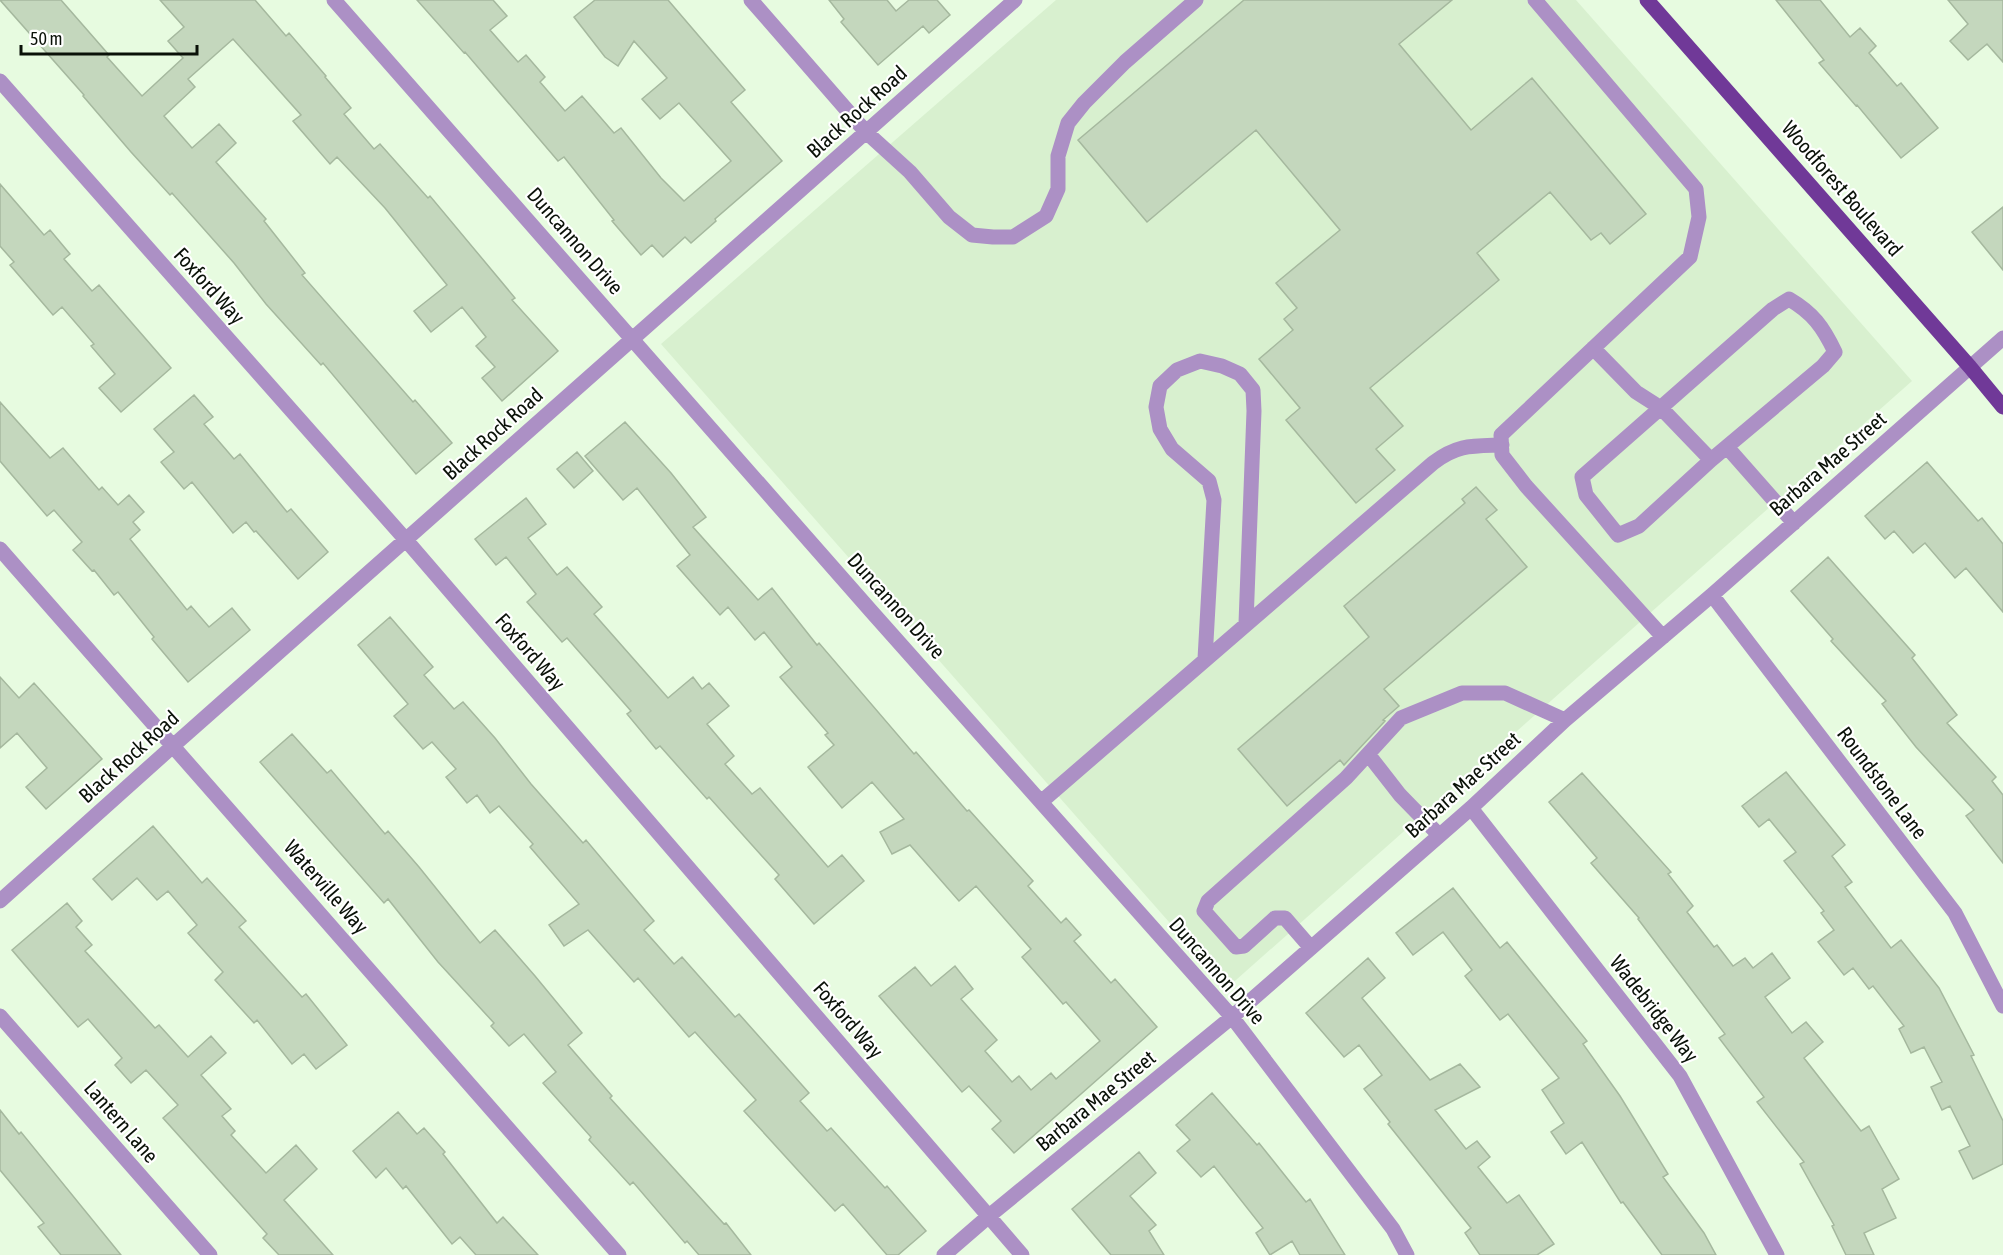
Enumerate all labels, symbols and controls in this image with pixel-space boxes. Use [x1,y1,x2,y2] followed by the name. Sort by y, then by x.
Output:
[21,18,196,56] scale bar
[30,28,62,49] text: 50 m
[802,60,911,162] street label: Black Rock Road
[1778,116,1908,261] street label: Woodforest Boulevard
[523,182,629,299] street label: Duncannon Drive
[169,242,250,329] street label: Foxford Way
[438,382,547,484] street label: Black Rock Road
[1764,406,1890,520] street label: Barbara Mae Street
[843,548,950,663] street label: Duncannon Drive
[491,608,571,695] street label: Foxford Way
[74,705,183,807] street label: Black Rock Road
[1833,722,1933,843] street label: Roundstone Lane
[1400,726,1525,842] street label: Barbara Mae Street
[280,835,374,938] street label: Waterville Way
[1165,912,1271,1029] street label: Duncannon Drive
[1606,950,1704,1067] street label: Wadebridge Way
[809,976,889,1063] street label: Foxford Way
[1031,1045,1160,1156] street label: Barbara Mae Street
[80,1076,164,1167] street label: Lantern Lane

